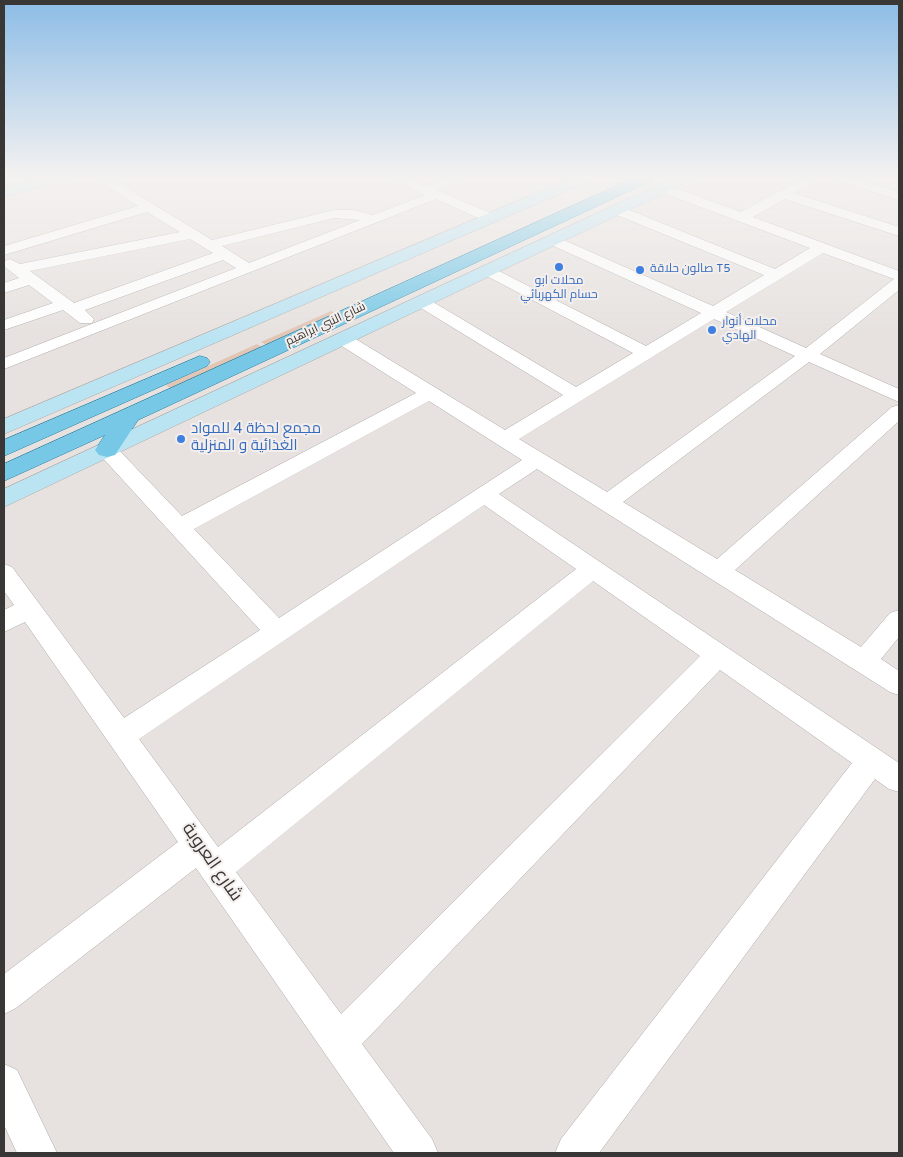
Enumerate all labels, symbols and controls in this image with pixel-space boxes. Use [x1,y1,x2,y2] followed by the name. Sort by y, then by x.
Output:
[553,261,565,273] marker: محلات ابو حسام الكهربائي
[650,263,731,277] place label: صالون حلاقة T5
[634,264,646,276] marker: صالون حلاقة T5
[520,275,598,303] place label: محلات ابو حسام الكهربائي
[284,300,368,350] street label: شارع النبي ابراهيم
[722,316,777,344] place label: محلات أنوار الهادي
[706,324,718,336] marker: محلات أنوار الهادي
[191,421,321,456] place label: مجمع لحظة 4 للمواد الغذائية و المنزلية
[175,433,187,445] marker: مجمع لحظة 4 للمواد الغذائية و المنزلية
[176,820,246,906] street label: شارع العروبة

